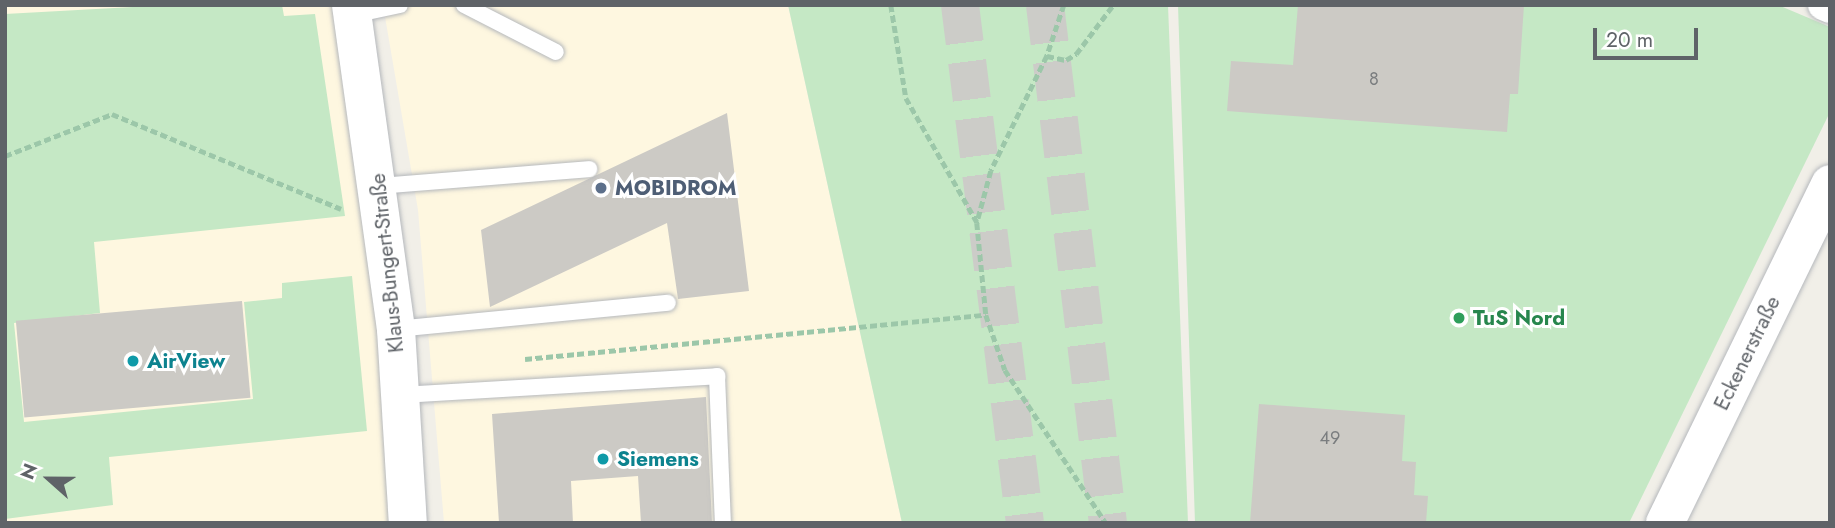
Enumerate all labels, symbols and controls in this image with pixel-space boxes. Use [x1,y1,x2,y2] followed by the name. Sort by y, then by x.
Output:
[1597,14,1702,58] scale bar
[1606,25,1653,55] text: 20 m
[1369,68,1379,90] house number: 8
[365,172,409,354] street label: Klaus-Bungert-Straße
[615,175,737,201] place label: MOBIDROM
[593,180,609,196] marker: MOBIDROM
[1709,292,1785,414] street label: Eckenerstraße
[1473,305,1565,331] place label: TuS Nord
[1451,310,1467,326] marker: TuS Nord
[147,348,225,374] place label: AirView
[125,353,141,369] marker: AirView
[1320,427,1340,449] house number: 49
[14,444,84,514] north arrow
[617,446,699,472] place label: Siemens
[595,451,611,467] marker: Siemens
[14,459,44,483] text: N

